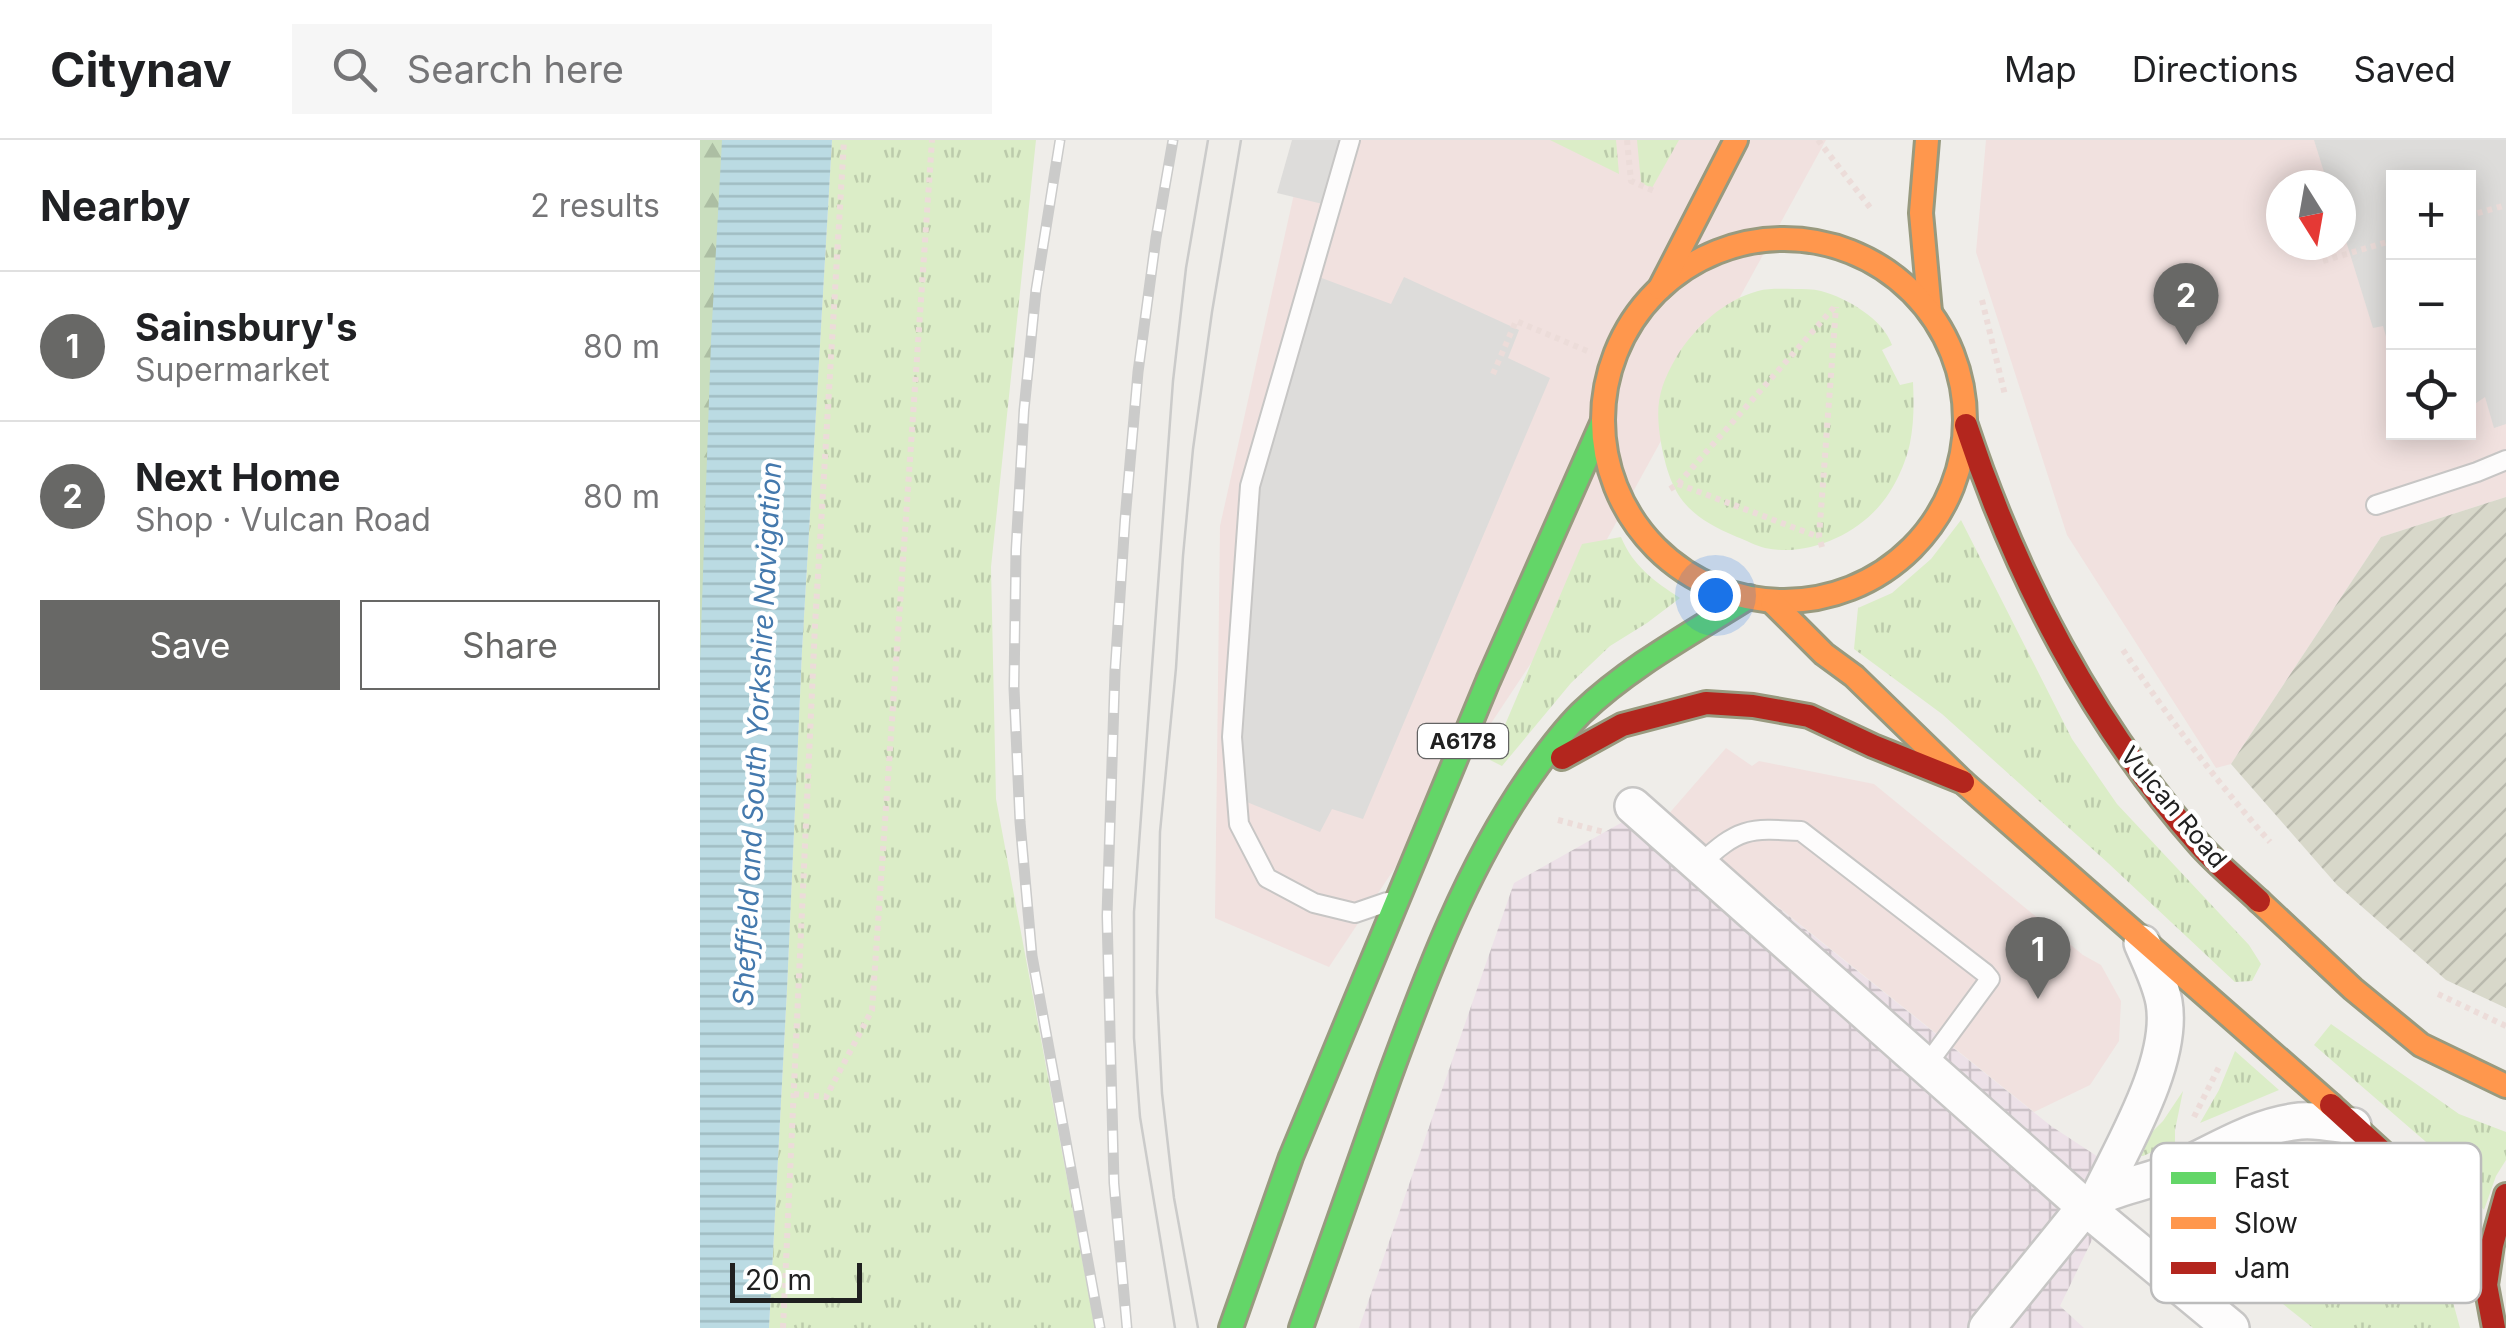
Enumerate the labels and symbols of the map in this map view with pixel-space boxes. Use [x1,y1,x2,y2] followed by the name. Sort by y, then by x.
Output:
[2266,170,2356,260] north arrow
[2154,262,2218,345] pin: 2
[726,461,788,1007] water label: Sheffield and South Yorkshire Navigation
[1690,570,1741,621] your location
[1418,724,1508,758] road number: A6178
[2115,740,2233,874] street label: Vulcan Road
[2006,916,2070,999] pin: 1
[2151,1143,2481,1303] legend
[2234,1161,2290,1195] text: Fast
[2234,1206,2298,1240] text: Slow
[2234,1251,2290,1285] text: Jam
[730,1258,862,1302] scale bar

